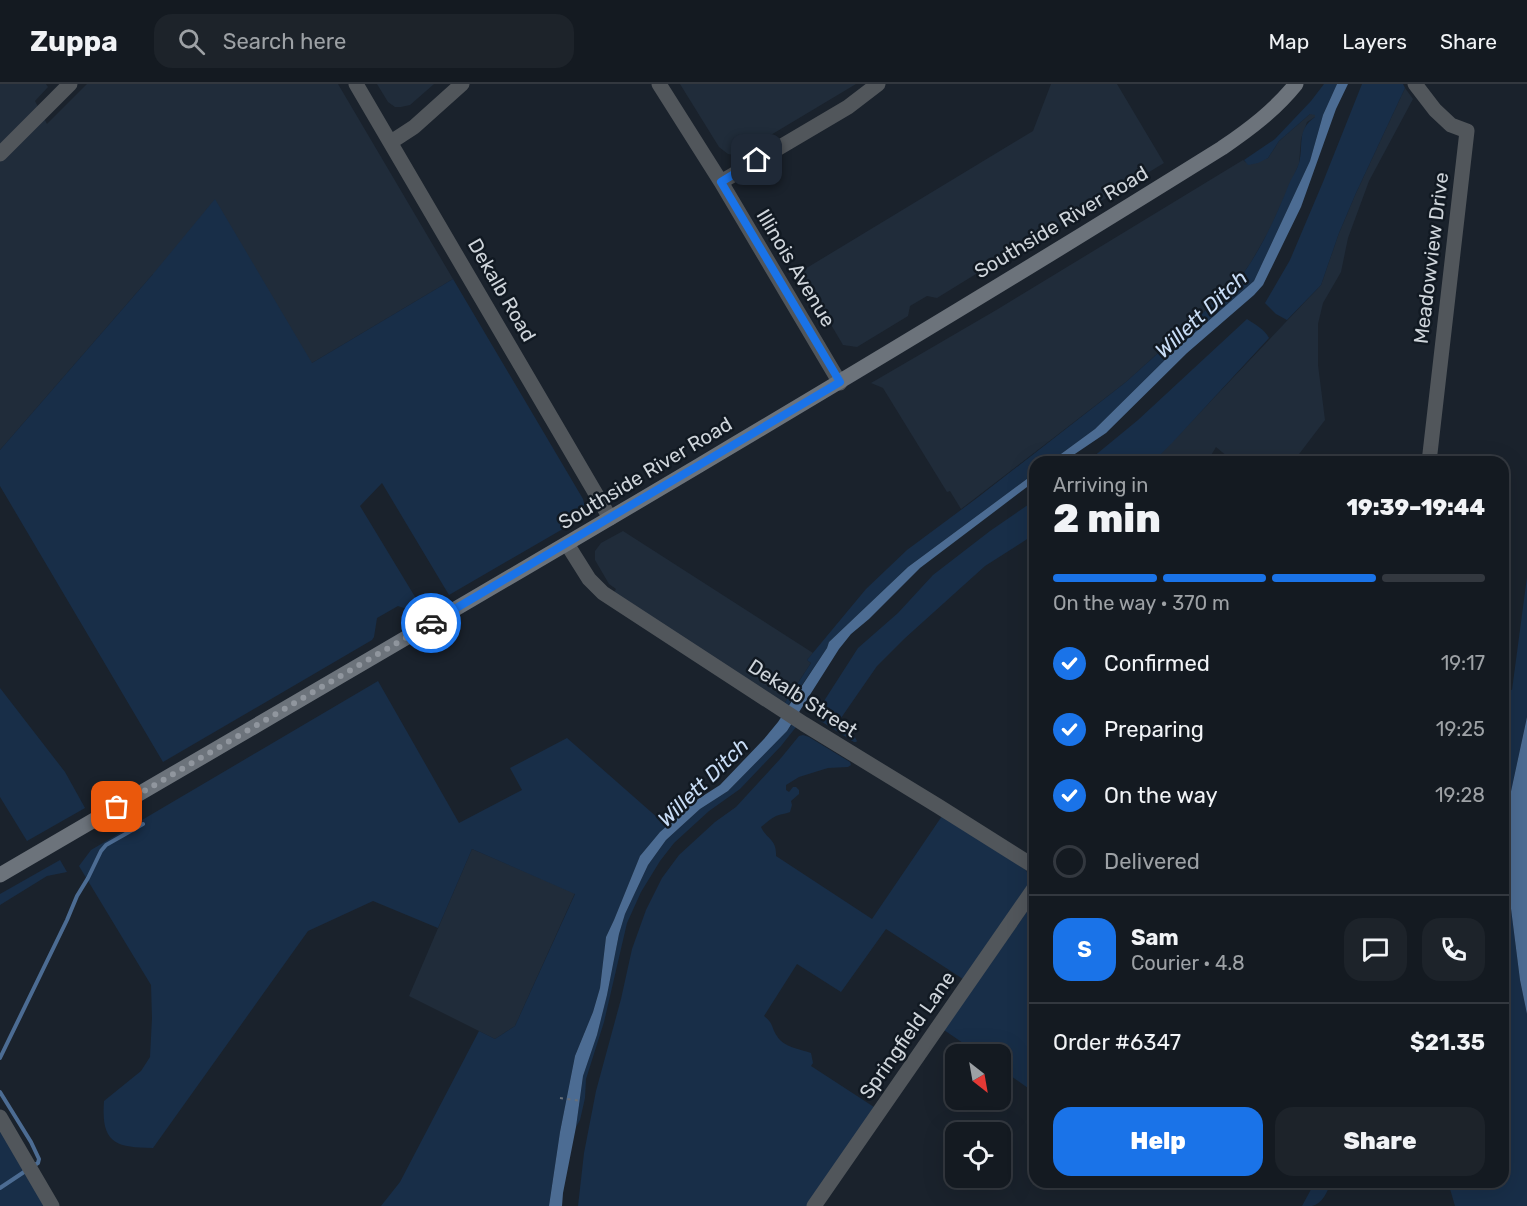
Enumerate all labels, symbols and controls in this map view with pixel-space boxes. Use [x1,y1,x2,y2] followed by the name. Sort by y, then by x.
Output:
[154,14,574,68] search box
[30,25,118,58] text: Zuppa
[175,25,208,58] icon: search
[223,28,346,55] text: Search here
[1268,29,1309,54] text: Map
[1342,29,1407,54] text: Layers
[1440,29,1497,54] text: Share
[731,134,782,185] pin
[740,143,773,176] icon: home
[970,161,1152,283] street label: Southside River Road
[1409,171,1453,345] street label: Meadowview Drive
[751,205,841,331] street label: Illinois Avenue
[463,234,541,346] street label: Dekalb Road
[1150,265,1252,363] water label: Willett Ditch
[554,412,736,534] street label: Southside River Road
[1053,473,1148,497] text: Arriving in
[1347,494,1485,521] text: 19:39–19:44
[1053,496,1161,542] text: 2 min
[1053,591,1230,615] text: On the way · 370 m
[401,593,461,653] courier
[415,607,448,640] icon: car
[1053,647,1086,680] icon: check
[1104,650,1210,677] text: Confirmed
[1441,651,1485,675] text: 19:17
[744,654,862,742] street label: Dekalb Street
[1053,713,1086,746] icon: check
[1104,716,1204,743] text: Preparing
[1436,717,1485,741] text: 19:25
[652,732,754,832] water label: Willett Ditch
[1053,779,1086,812] icon: check
[91,781,142,832] pin
[1104,782,1218,809] text: On the way
[1435,783,1485,807] text: 19:28
[100,790,133,823] icon: bag
[1104,848,1200,875] text: Delivered
[1344,918,1407,981] button: chat
[1422,918,1485,981] button: phone
[1131,924,1179,951] text: Sam
[1077,936,1092,963] text: S
[1131,951,1245,975] text: Courier · 4.8
[854,967,960,1103] street label: Springfield Lane
[1053,1029,1181,1056] text: Order #6347
[1410,1029,1485,1056] text: $21.35
[945,1044,1011,1110] north arrow
[945,1044,1011,1188] map controls
[1053,1107,1263,1176] button: Help
[1275,1107,1485,1176] button: Share
[945,1122,1011,1188] button: locate

